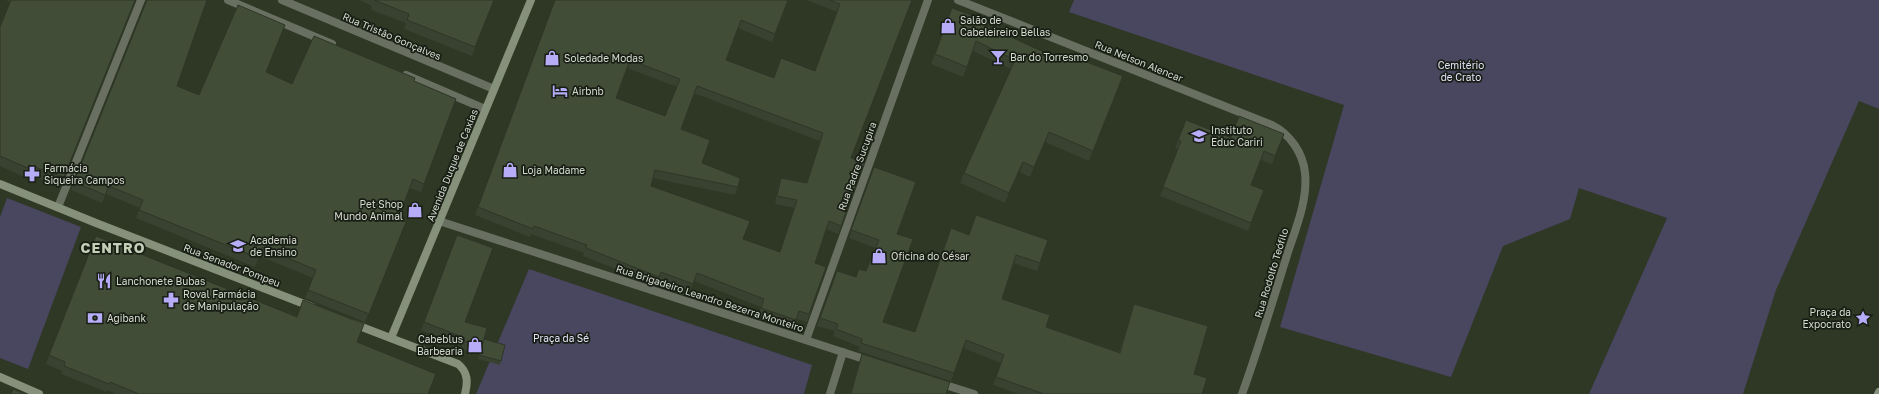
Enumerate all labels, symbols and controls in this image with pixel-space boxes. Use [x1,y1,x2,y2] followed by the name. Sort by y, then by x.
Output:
[341,10,443,62] street label: Rua Tristão Gonçalves
[960,14,1050,38] place label: Salão de Cabeleireiro Bellas
[939,17,957,35] shop icon: Salão de Cabeleireiro Bellas
[1093,38,1185,84] street label: Rua Nelson Alencar
[989,48,1007,66] bar icon: Bar do Torresmo
[543,49,561,67] shop icon: Soledade Modas
[1010,51,1088,63] place label: Bar do Torresmo
[564,52,643,64] place label: Soledade Modas
[1438,59,1484,83] park label: Cemitério de Crato
[551,82,569,100] hotel icon: Airbnb
[572,85,604,97] place label: Airbnb
[424,107,480,223] street label: Avenida Duque de Caxias
[835,120,879,212] street label: Rua Padre Sucupira
[1211,124,1263,148] place label: Instituto Educ Cariri
[1190,127,1208,145] school or university icon: Instituto Educ Cariri
[501,161,519,179] shop icon: Loja Madame
[44,162,124,186] place label: Farmácia Siqueira Campos
[522,164,585,176] place label: Loja Madame
[23,165,41,183] pharmacy icon: Farmácia Siqueira Campos
[334,198,403,222] place label: Pet Shop Mundo Animal
[406,201,424,219] shop icon: Pet Shop Mundo Animal
[1252,227,1290,319] street label: Rua Rodolfo Teófilo
[250,234,297,258] place label: Academia de Ensino
[229,237,247,255] school or university icon: Academia de Ensino
[81,239,145,256] district label: CENTRO
[182,241,282,289] street label: Rua Senador Pompeu
[870,247,888,265] shop icon: Oficina do César
[891,250,969,262] place label: Oficina do César
[615,262,805,334] street label: Rua Brigadeiro Leandro Bezerra Monteiro
[95,272,113,290] restaurant icon: Lanchonete Bubas
[116,275,205,287] place label: Lanchonete Bubas
[183,288,259,312] place label: Roval Farmácia de Manipulação
[162,291,180,309] pharmacy icon: Roval Farmácia de Manipulação
[1802,306,1851,330] place label: Praça da Expocrato
[86,309,104,327] bank icon: Agibank
[1854,309,1872,327] place icon: Praça da Expocrato
[107,312,146,324] place label: Agibank
[533,332,589,344] park label: Praça da Sé
[417,333,463,357] place label: Cabeblus Barbearia
[466,336,484,354] shop icon: Cabeblus Barbearia

